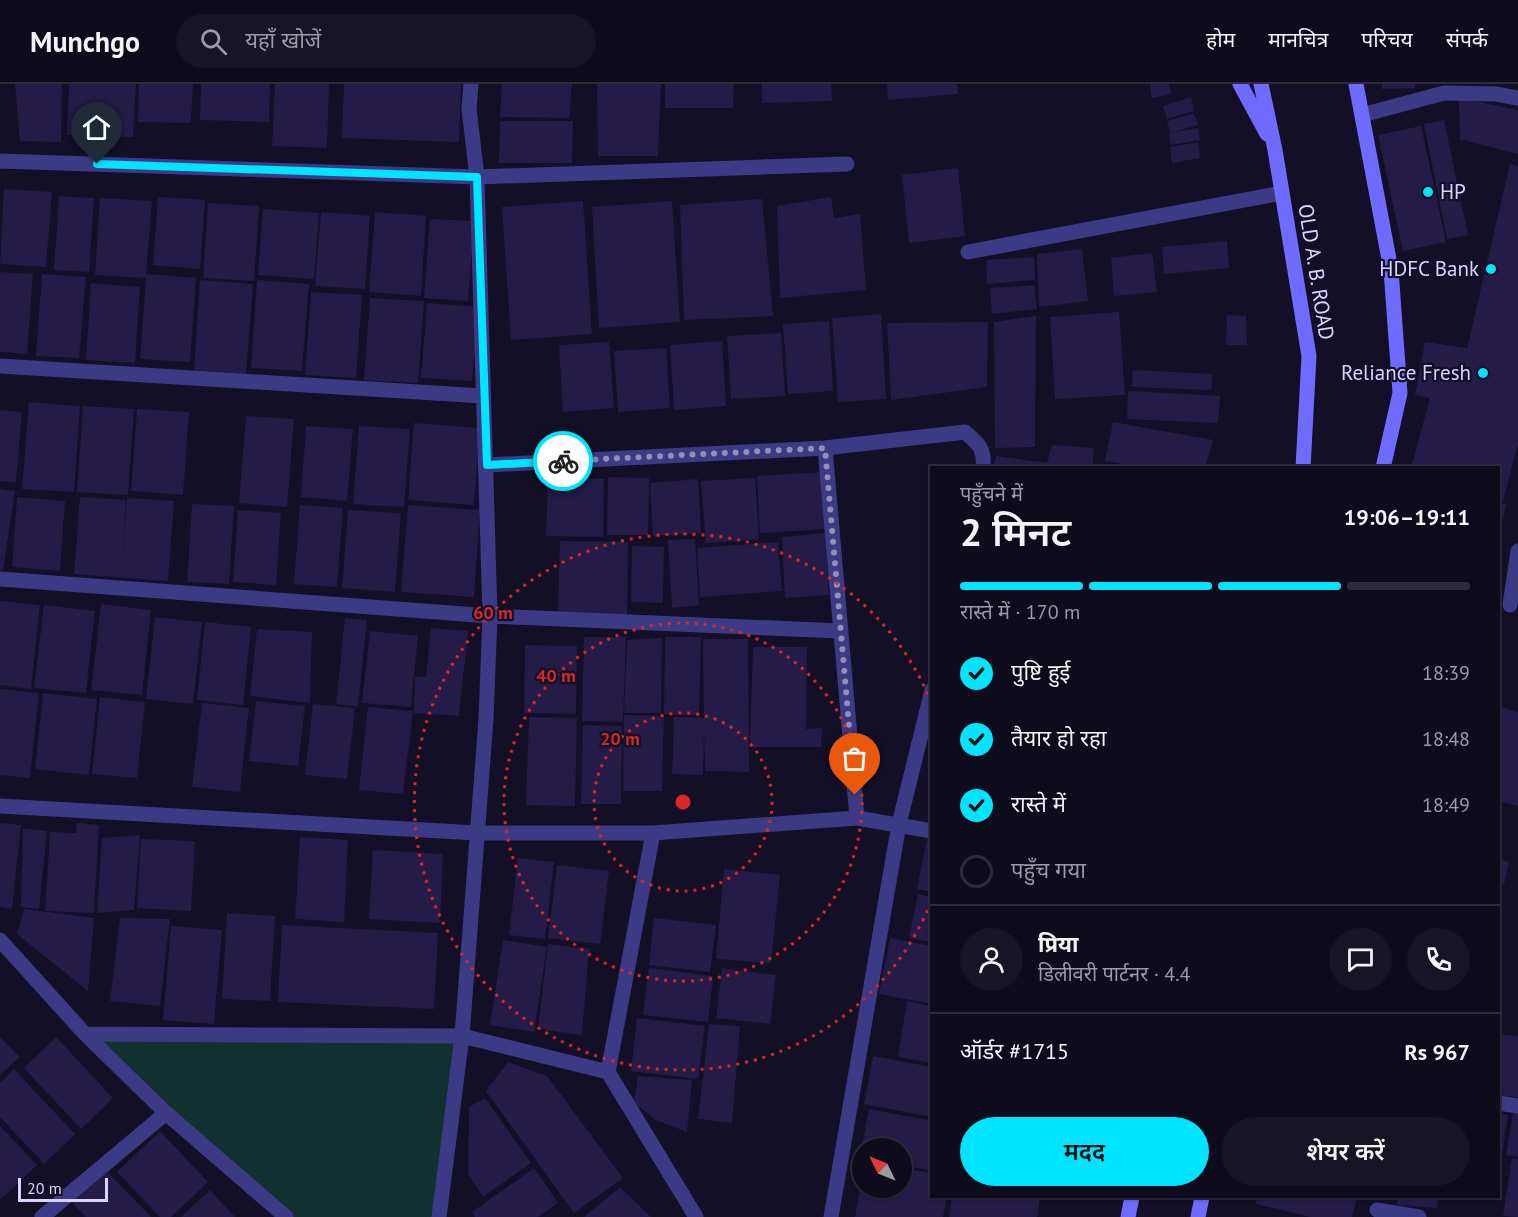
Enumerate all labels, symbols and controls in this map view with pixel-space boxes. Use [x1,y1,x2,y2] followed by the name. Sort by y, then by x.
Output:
[176,14,596,68] search box
[30,23,140,60] text: Munchgo
[197,25,230,58] icon: search
[245,26,321,54] text: यहाँ खोजें
[1206,26,1235,53] text: होम
[1268,26,1328,53] text: मानचित्र
[1361,26,1413,53] text: परिचय
[1446,26,1488,53] text: संपर्क
[71,102,122,164] pin
[80,111,113,144] icon: home
[1440,178,1466,205] place label: HP
[1421,185,1435,199] marker: HP
[1292,202,1341,342] street label: OLD A. B. ROAD
[1379,255,1479,282] place label: HDFC Bank
[1484,262,1498,276] marker: HDFC Bank
[1341,359,1471,386] place label: Reliance Fresh
[1476,366,1490,380] marker: Reliance Fresh
[533,431,593,491] courier
[547,445,580,478] icon: bike
[960,481,1023,507] text: पहुँचने में
[1344,503,1470,531] text: 19:06–19:11
[960,506,1071,557] text: 2 मिनट
[960,599,1080,625] text: रास्ते में · 170 m
[473,601,513,624] text: 60 m
[960,657,993,690] icon: check
[1011,658,1070,686] text: पुष्टि हुई
[1422,660,1470,686] text: 18:39
[536,664,576,687] text: 40 m
[960,723,993,756] icon: check
[1011,724,1107,752] text: तैयार हो रहा
[1422,726,1470,752] text: 18:48
[600,727,640,750] text: 20 m
[829,733,880,795] pin
[838,742,871,775] icon: bag
[960,789,993,822] icon: check
[1011,790,1066,818] text: रास्ते में
[673,792,693,812] centre of rings
[1422,792,1470,818] text: 18:49
[1011,856,1086,884] text: पहुँच गया
[960,928,1023,991] button: person
[1329,928,1392,991] button: chat
[1407,928,1470,991] button: phone
[1038,930,1078,958] text: प्रिया
[1038,961,1190,987] text: डिलीवरी पार्टनर · 4.4
[960,1037,1069,1065] text: ऑर्डर #1715
[1404,1038,1470,1066] text: Rs 967
[960,1117,1209,1186] button: मदद
[1221,1117,1470,1186] button: शेयर करें
[852,1138,912,1198] north arrow
[852,1138,912,1198] map controls
[18,1175,108,1202] scale bar
[27,1178,62,1198] text: 20 m

